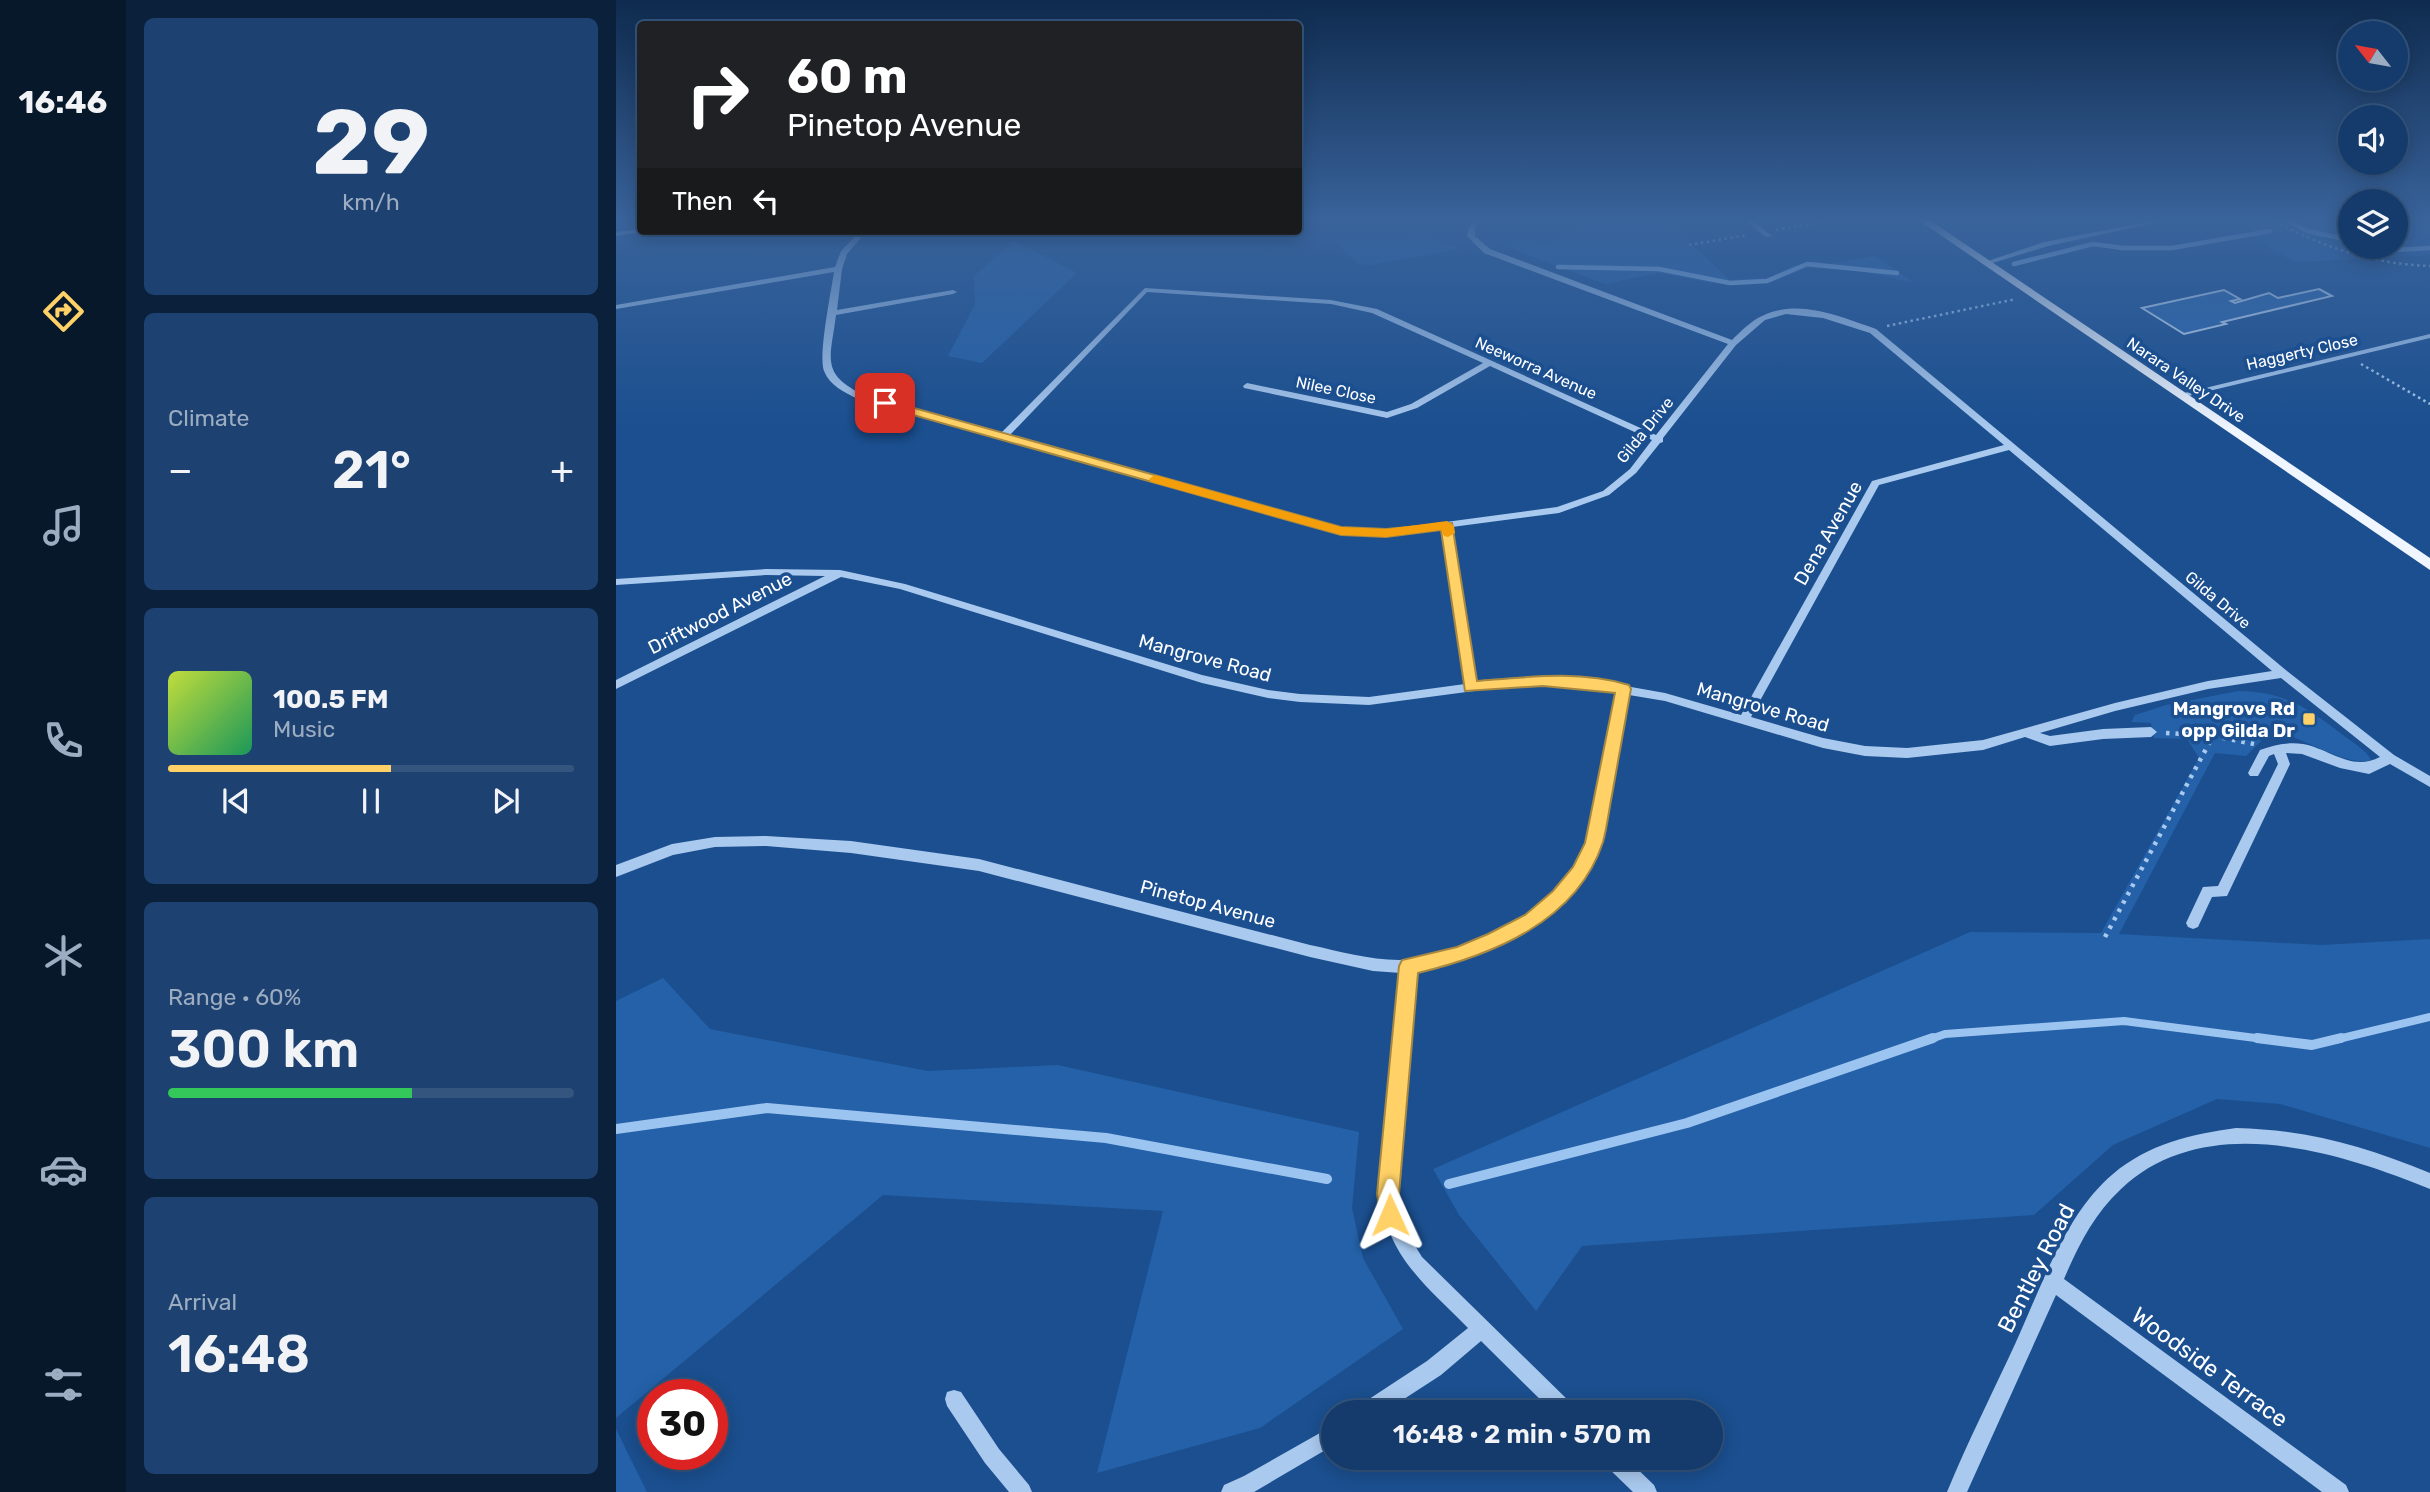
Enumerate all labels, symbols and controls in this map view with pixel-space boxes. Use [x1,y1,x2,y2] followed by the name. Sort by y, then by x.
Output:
[2338,21,2408,91] north arrow
[2338,21,2408,259] map controls
[787,47,908,105] text: 60 m
[672,49,763,140] icon: right
[19,83,107,121] text: 16:46
[312,88,430,196] text: 29
[2338,105,2408,175] button: sound
[787,106,1022,144] text: Pinetop Avenue
[747,182,785,220] icon: left
[672,186,733,217] text: Then
[342,188,400,216] text: km/h
[2338,189,2408,259] button: layers
[39,287,88,336] icon: directions
[2244,330,2360,374] street label: Haggerty Close
[1472,333,1600,403] street label: Neeworra Avenue
[2123,333,2249,427] street label: Narara Valley Drive
[1294,372,1378,408] street label: Nilee Close
[855,373,915,433] pin
[866,384,904,422] icon: arrive
[1613,393,1677,467] street label: Gilda Drive
[168,404,249,432] text: Climate
[332,439,411,501] text: 21°
[168,447,193,493] text: −
[550,447,574,493] text: +
[1789,477,1867,589] street label: Dena Avenue
[39,501,88,550] icon: music
[644,567,796,659] street label: Driftwood Avenue
[2181,567,2255,633] street label: Gilda Drive
[1136,629,1274,687] street label: Mangrove Road
[1694,677,1832,737] street label: Mangrove Road
[273,684,388,715] text: 100.5 FM
[2173,697,2295,742] place label: Mangrove Rd opp Gilda Dr
[2301,711,2317,727] marker: Mangrove Rd opp Gilda Dr
[273,715,335,743] text: Music
[39,716,88,765] icon: phone
[217,782,255,820] icon: previous
[352,782,390,820] icon: pause
[487,782,525,820] icon: next
[1138,875,1278,933] street label: Pinetop Avenue
[39,931,88,980] icon: climate
[168,983,301,1011] text: Range · 60%
[168,1018,359,1080] text: 300 km
[39,1145,88,1194] icon: car
[1353,1178,1427,1252] position arrow
[1991,1199,2081,1337] street label: Bentley Road
[168,1288,237,1316] text: Arrival
[2126,1301,2294,1433] street label: Woodside Terrace
[168,1323,310,1385] text: 16:48
[39,1360,88,1409] icon: filters
[637,1379,728,1470] speed limit sign: 30
[1393,1419,1651,1450] text: 16:48 · 2 min · 570 m

